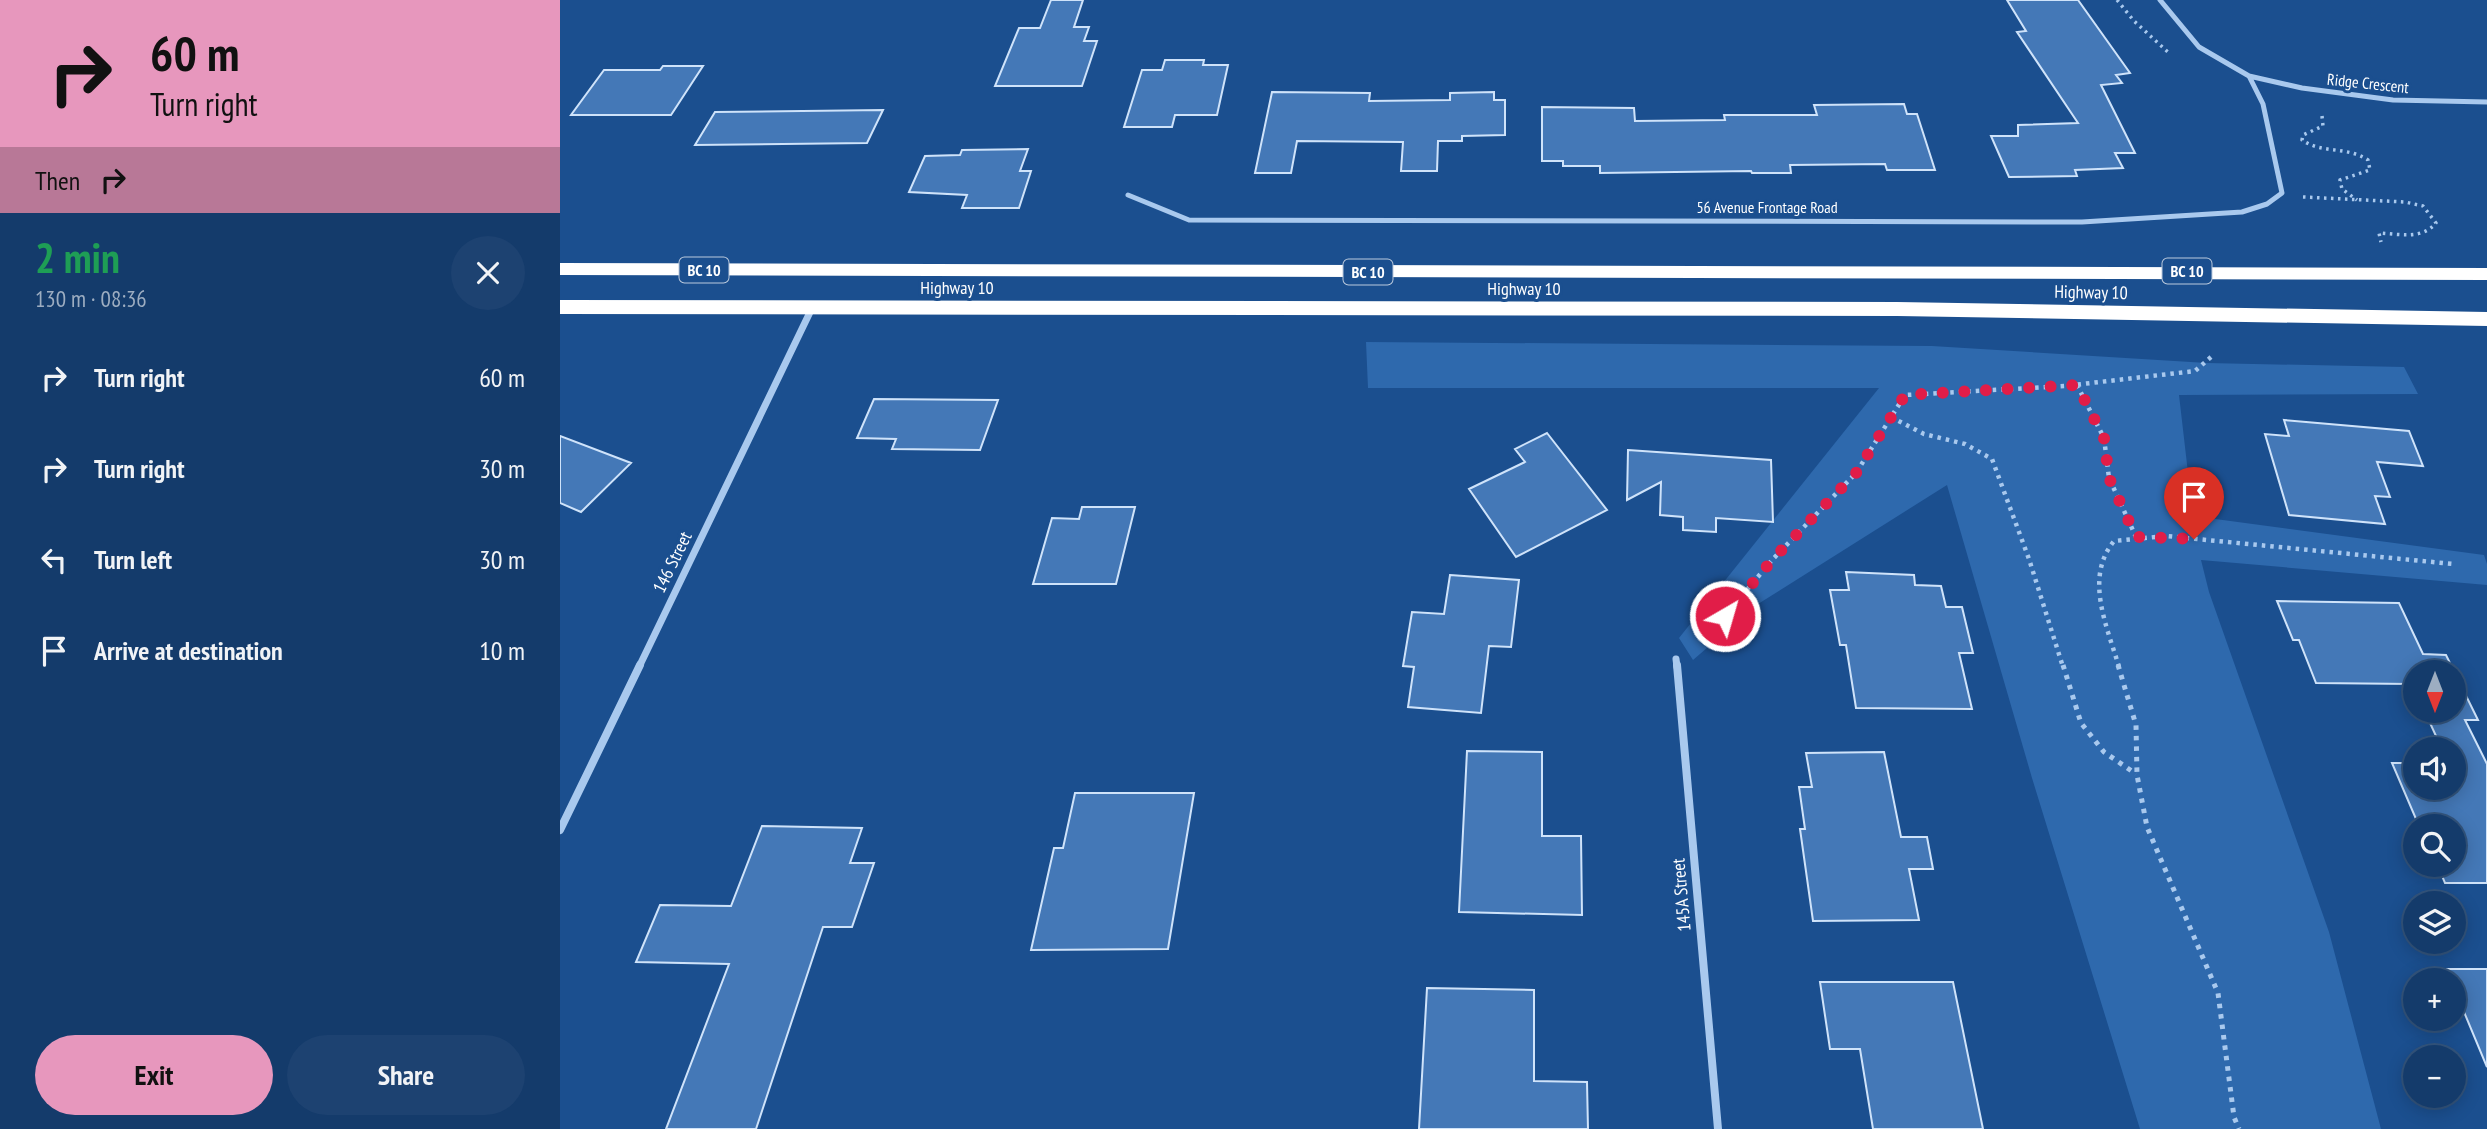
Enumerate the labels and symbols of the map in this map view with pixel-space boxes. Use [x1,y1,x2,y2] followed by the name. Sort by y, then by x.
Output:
[2326,69,2410,97] street label: Ridge Crescent
[1696,197,1838,217] street label: 56 Avenue Frontage Road
[680,258,728,282] road number: BC 10
[2162,258,2212,284] road number: BC 10
[1344,260,1392,284] road number: BC 10
[920,276,994,299] street label: Highway 10
[1487,277,1561,300] street label: Highway 10
[2054,280,2128,304] street label: Highway 10
[2164,467,2224,539] pin
[647,528,697,596] street label: 146 Street
[1688,579,1762,653] position arrow
[2403,660,2466,723] north arrow
[1666,857,1696,933] street label: 145A Street

